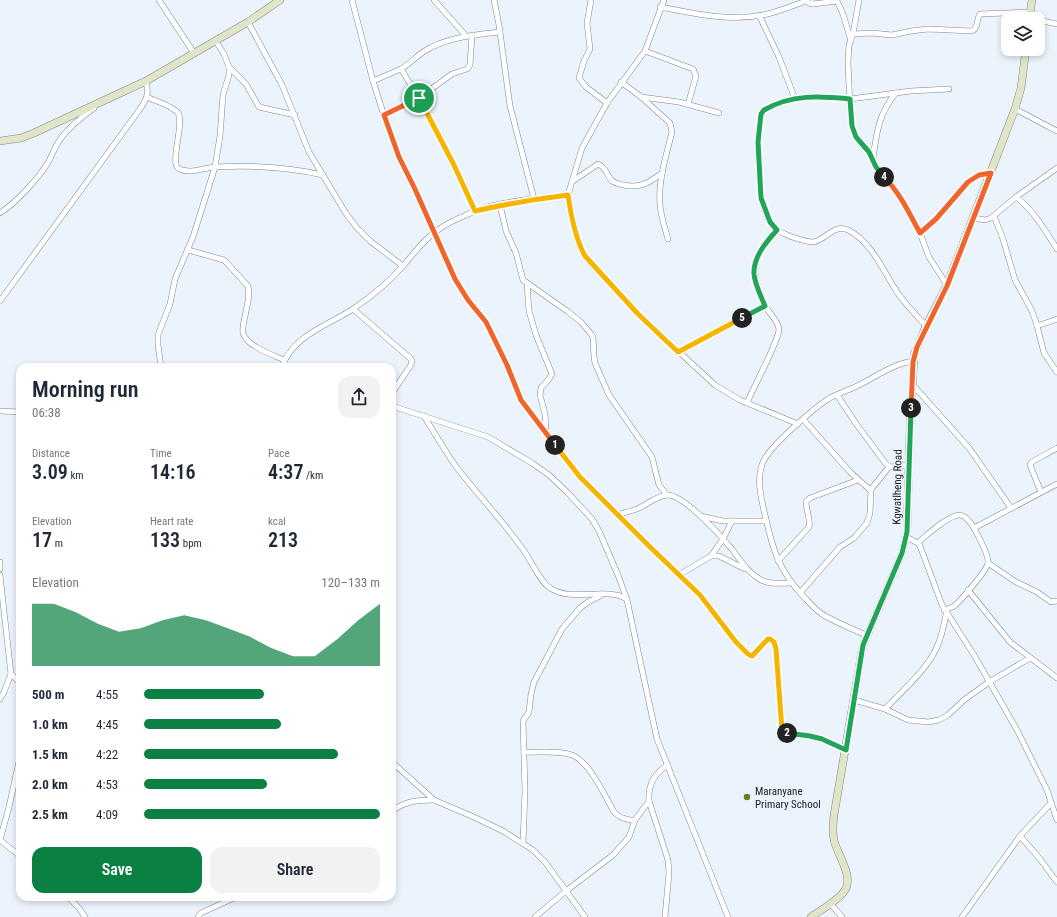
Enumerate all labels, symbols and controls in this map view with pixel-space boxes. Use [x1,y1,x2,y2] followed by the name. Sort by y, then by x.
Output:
[1001,12,1045,56] map controls
[1001,12,1045,56] button: layers
[402,81,436,115] pin
[408,87,430,109] icon: arrive
[874,167,894,187] pin: 4
[881,170,887,183] text: 4
[732,308,752,328] pin: 5
[739,311,745,324] text: 5
[338,376,380,418] button: share
[32,377,139,402] text: Morning run
[901,398,921,418] pin: 3
[908,401,914,414] text: 3
[32,405,61,420] text: 06:38
[545,435,565,455] pin: 1
[552,438,558,451] text: 1
[32,447,70,460] text: Distance
[150,447,172,460] text: Time
[268,447,290,460] text: Pace
[890,449,905,525] street label: Kgwatlheng Road
[32,460,68,484] text: 3.09
[150,460,196,484] text: 14:16
[268,460,303,484] text: 4:37
[68,469,84,482] text: km
[303,469,323,482] text: /km
[32,515,72,528] text: Elevation
[150,515,193,528] text: Heart rate
[268,515,286,528] text: kcal
[32,528,52,552] text: 17
[150,528,180,552] text: 133
[268,528,298,552] text: 213
[52,537,63,550] text: m
[180,537,202,550] text: bpm
[32,575,79,590] text: Elevation
[321,575,380,590] text: 120–133 m
[32,687,64,702] text: 500 m
[96,687,118,702] text: 4:55
[32,717,68,732] text: 1.0 km
[96,717,118,732] text: 4:45
[777,723,797,743] pin: 2
[784,726,790,739] text: 2
[32,747,68,762] text: 1.5 km
[96,747,118,762] text: 4:22
[32,777,68,792] text: 2.0 km
[96,777,118,792] text: 4:53
[755,785,821,811] place label: Maranyane Primary School
[742,792,752,802] marker: Maranyane Primary School
[32,807,68,822] text: 2.5 km
[96,807,118,822] text: 4:09
[32,847,202,893] button: Save
[210,847,380,893] button: Share

